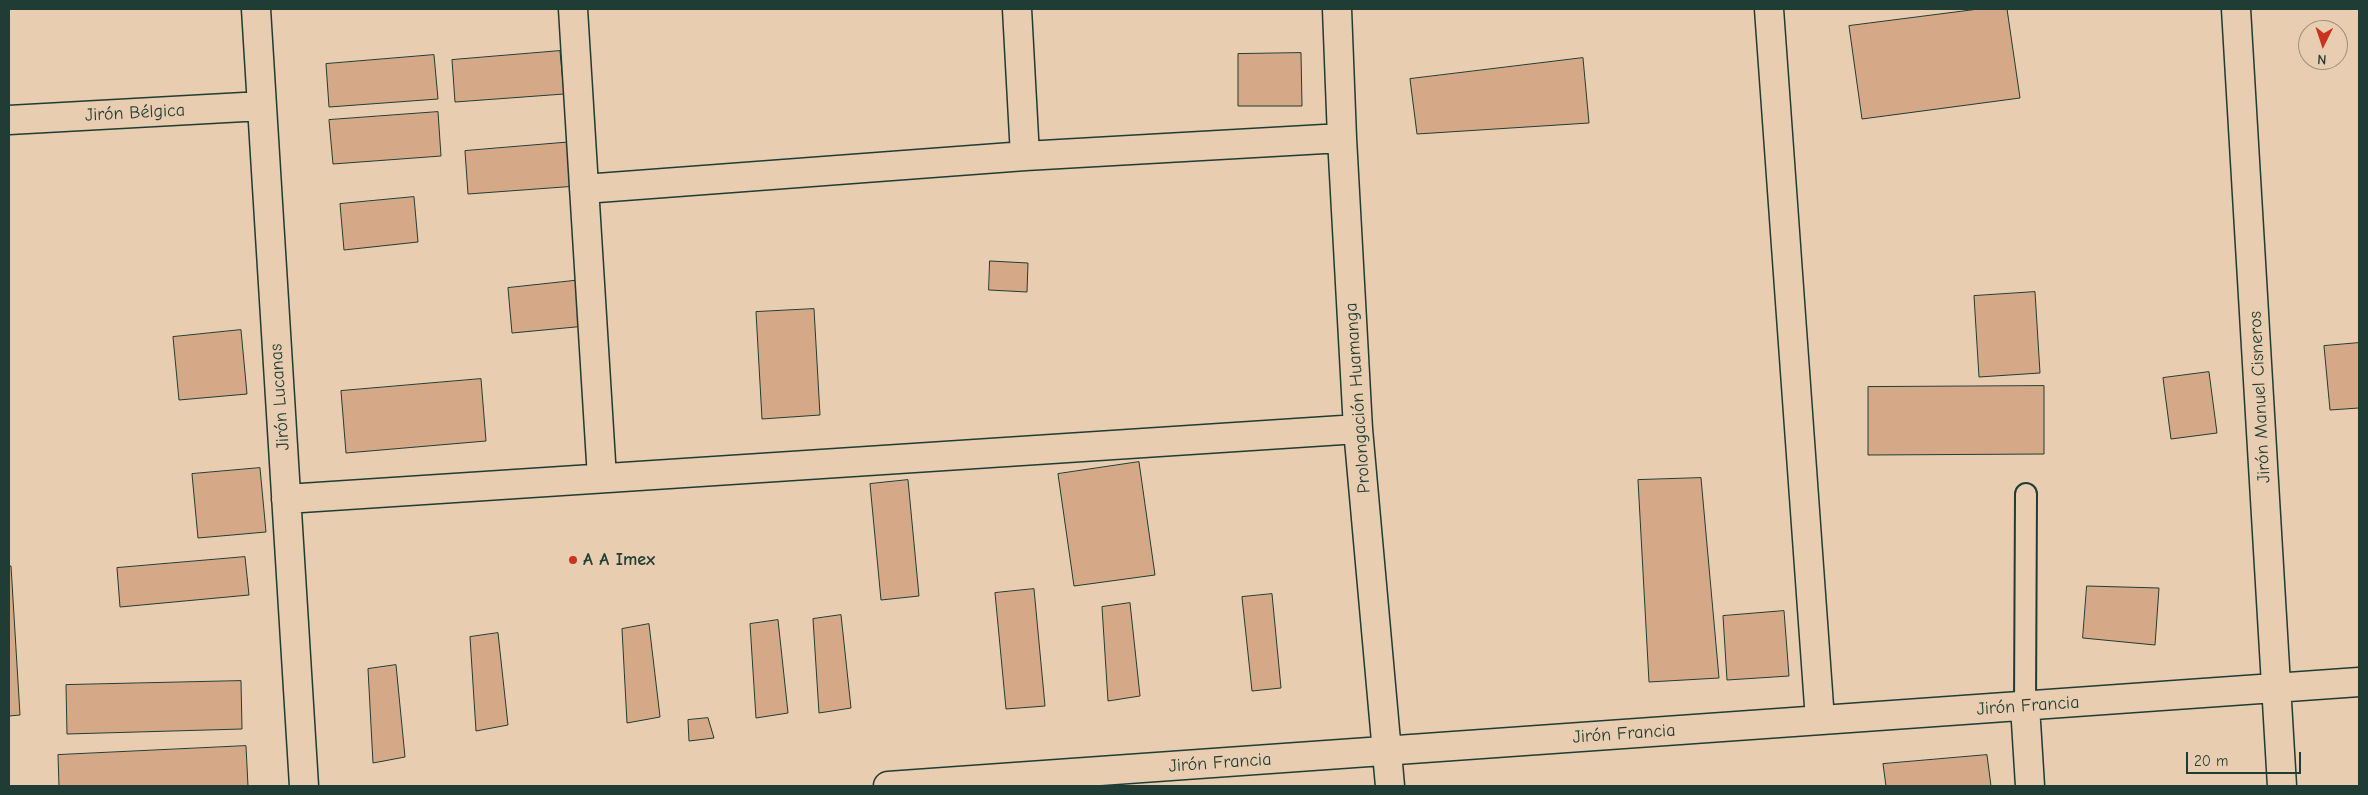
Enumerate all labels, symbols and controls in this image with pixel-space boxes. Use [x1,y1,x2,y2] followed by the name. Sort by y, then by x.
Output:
[2298,20,2348,70] north arrow
[2317,51,2327,68] text: N
[84,100,186,126] street label: Jirón Bélgica
[1341,302,1375,494] street label: Prolongación Huamanga
[2245,310,2275,484] street label: Jirón Manuel Cisneros
[265,343,295,451] street label: Jirón Lucanas
[583,549,655,571] place label: A A Imex
[567,554,579,566] marker: A A Imex
[1976,692,2080,720] street label: Jirón Francia
[1572,720,1676,748] street label: Jirón Francia
[2188,742,2303,774] scale bar
[1168,749,1272,777] street label: Jirón Francia
[2194,752,2228,770] text: 20 m

